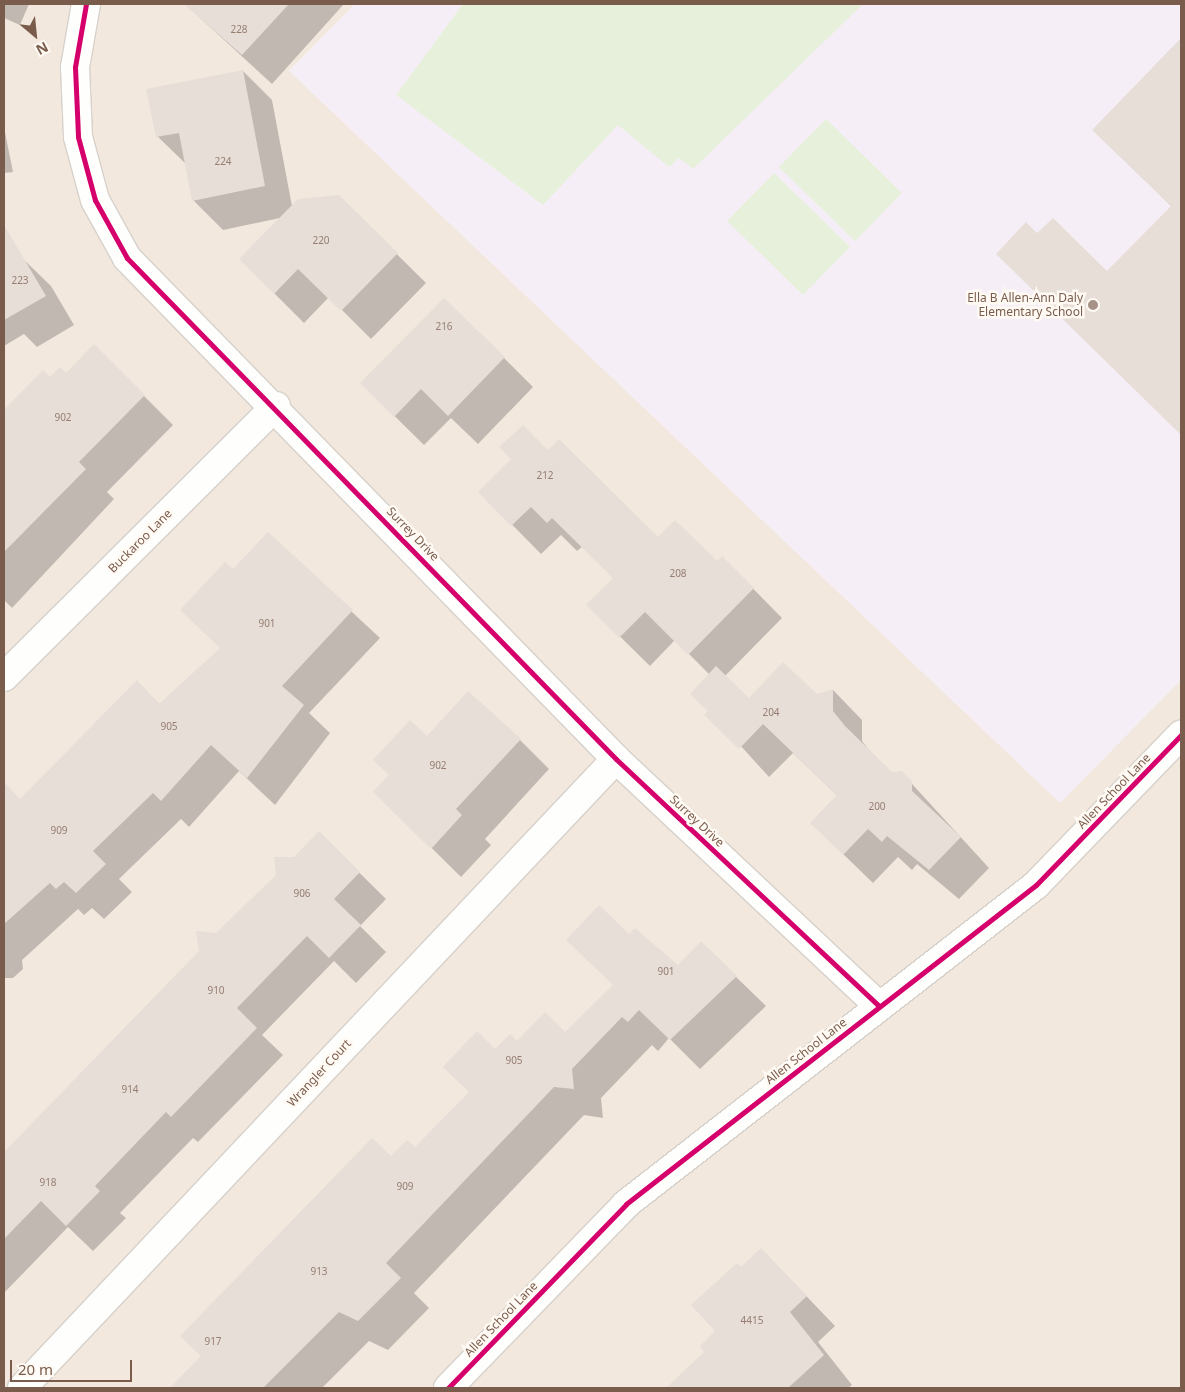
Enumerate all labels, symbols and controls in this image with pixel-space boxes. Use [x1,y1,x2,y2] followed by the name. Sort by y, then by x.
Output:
[10,10,60,60] north arrow
[230,24,248,36] house number: 228
[33,38,52,60] text: N
[214,156,232,168] house number: 224
[312,235,330,247] house number: 220
[11,275,29,287] house number: 223
[967,291,1083,319] place label: Ella B Allen-Ann Daly Elementary School
[1087,299,1099,311] marker: Ella B Allen-Ann Daly Elementary School
[435,321,453,333] house number: 216
[54,412,72,424] house number: 902
[536,470,554,482] house number: 212
[384,504,442,564] street label: Surrey Drive
[105,506,175,576] street label: Buckaroo Lane
[669,568,687,580] house number: 208
[258,618,276,630] house number: 901
[762,707,780,719] house number: 204
[160,721,178,733] house number: 905
[1074,750,1154,832] street label: Allen School Lane
[429,760,447,772] house number: 902
[667,792,727,850] street label: Surrey Drive
[868,801,886,813] house number: 200
[50,825,68,837] house number: 909
[293,888,311,900] house number: 906
[657,966,675,978] house number: 901
[207,985,225,997] house number: 910
[763,1015,849,1087] street label: Allen School Lane
[284,1036,354,1110] street label: Wrangler Court
[505,1055,523,1067] house number: 905
[121,1084,139,1096] house number: 914
[39,1177,57,1189] house number: 918
[396,1181,414,1193] house number: 909
[310,1266,328,1278] house number: 913
[461,1278,541,1360] street label: Allen School Lane
[741,1315,763,1327] house number: 4415
[204,1336,222,1348] house number: 917
[12,1350,135,1382] scale bar
[18,1359,53,1379] text: 20 m

